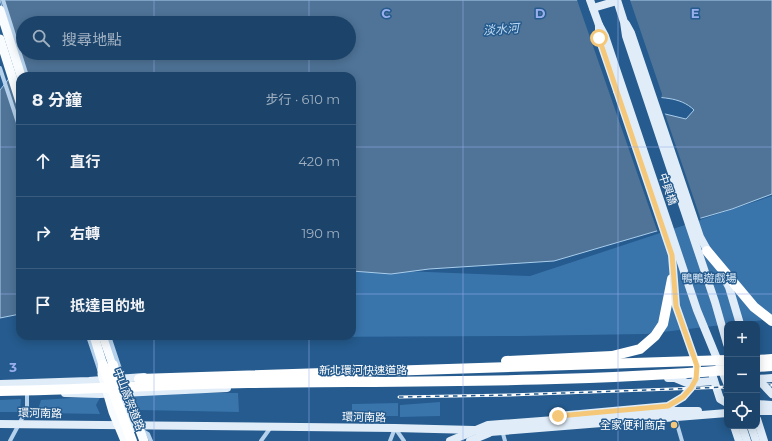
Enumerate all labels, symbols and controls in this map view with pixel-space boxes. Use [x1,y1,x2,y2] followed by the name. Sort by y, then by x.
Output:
[381,5,391,21] text: C
[535,5,546,21] text: D
[691,5,700,21] text: E
[16,16,356,60] search box
[483,20,521,38] water label: 淡水河
[30,27,52,49] icon: search
[590,29,608,47] route start
[62,30,122,49] text: 搜尋地點
[32,90,82,110] text: 8 分鐘
[265,91,340,107] text: 步行 · 610 m
[32,150,54,172] icon: ahead
[70,152,100,171] text: 直行
[298,153,340,169] text: 420 m
[656,171,680,207] street label: 中興橋
[32,222,54,244] icon: right
[70,224,100,243] text: 右轉
[302,225,340,241] text: 190 m
[682,271,737,285] park label: 鴨鴨遊戲場
[32,294,54,316] icon: arrive
[70,296,145,315] text: 抵達目的地
[724,321,760,429] map controls
[724,321,760,357] button: +
[724,357,760,393] button: −
[8,359,17,375] text: 3
[319,363,407,377] street label: 新北環河快速道路
[111,366,147,432] street label: 中山高架道路
[724,393,760,429] button: locate
[18,406,62,420] street label: 環河南路
[549,407,567,425] route end
[342,410,386,424] street label: 環河南路
[600,418,666,432] place label: 全家便利商店
[669,420,679,430] marker: 全家便利商店

